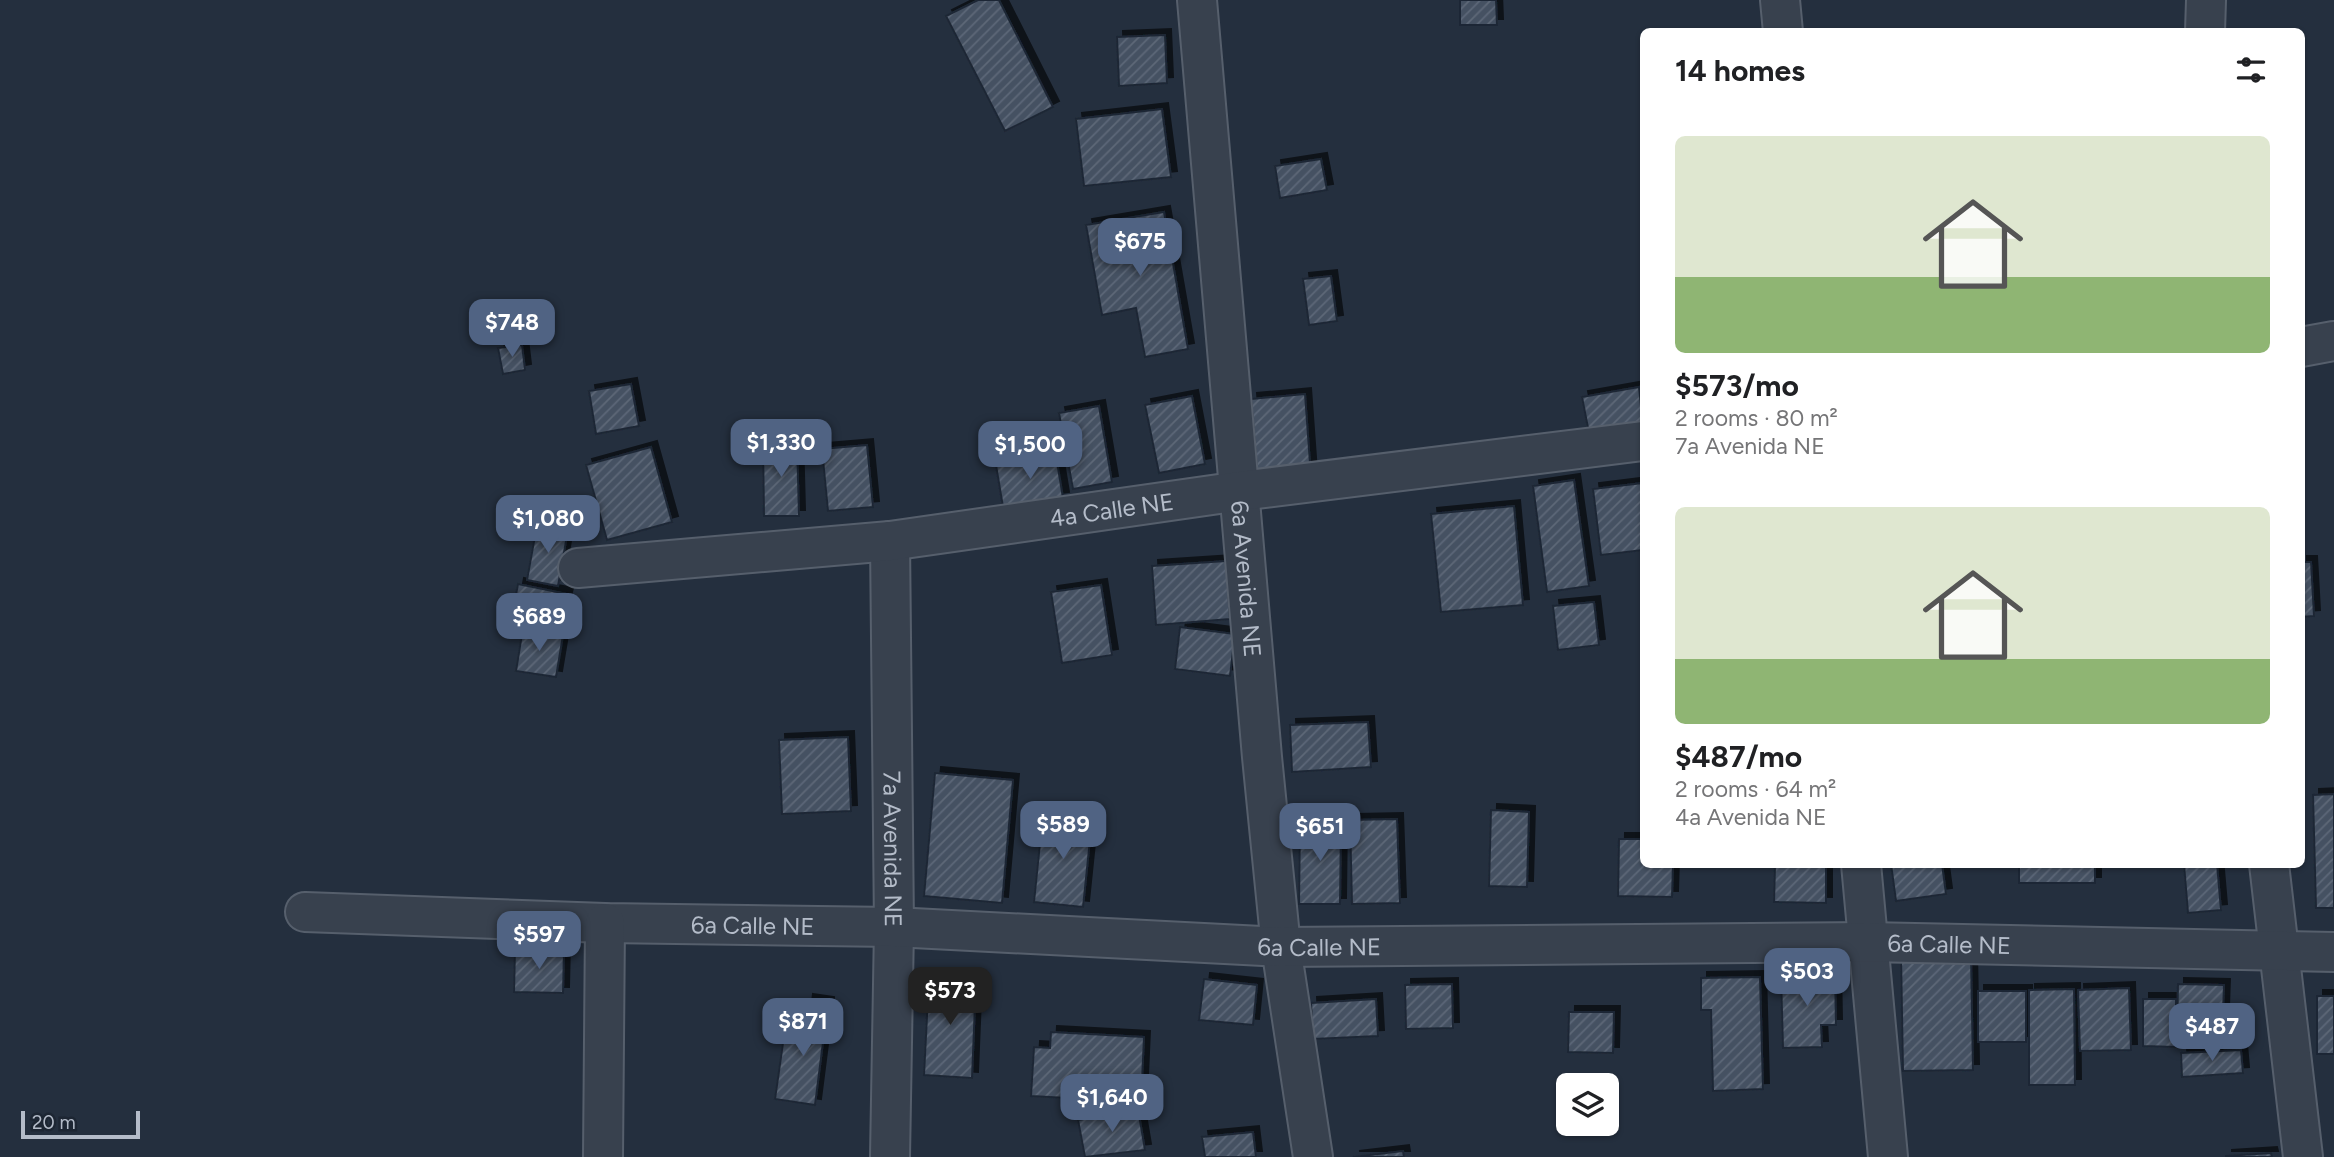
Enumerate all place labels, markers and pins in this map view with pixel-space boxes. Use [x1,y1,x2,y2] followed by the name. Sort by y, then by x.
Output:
[1099,218,1181,278] pin: $675
[471,300,553,359] pin: $748
[724,420,838,479] pin: $1,330
[973,421,1087,481] pin: $1,500
[491,496,605,555] pin: $1,080
[498,594,580,653] pin: $689
[1022,802,1104,861] pin: $589
[1279,804,1361,863] pin: $651
[498,912,580,971] pin: $597
[1766,948,1848,1008] pin: $503
[909,968,991,1027] pin: $573
[762,998,844,1058] pin: $871
[2171,1004,2253,1063] pin: $487
[1055,1074,1169,1134] pin: $1,640

